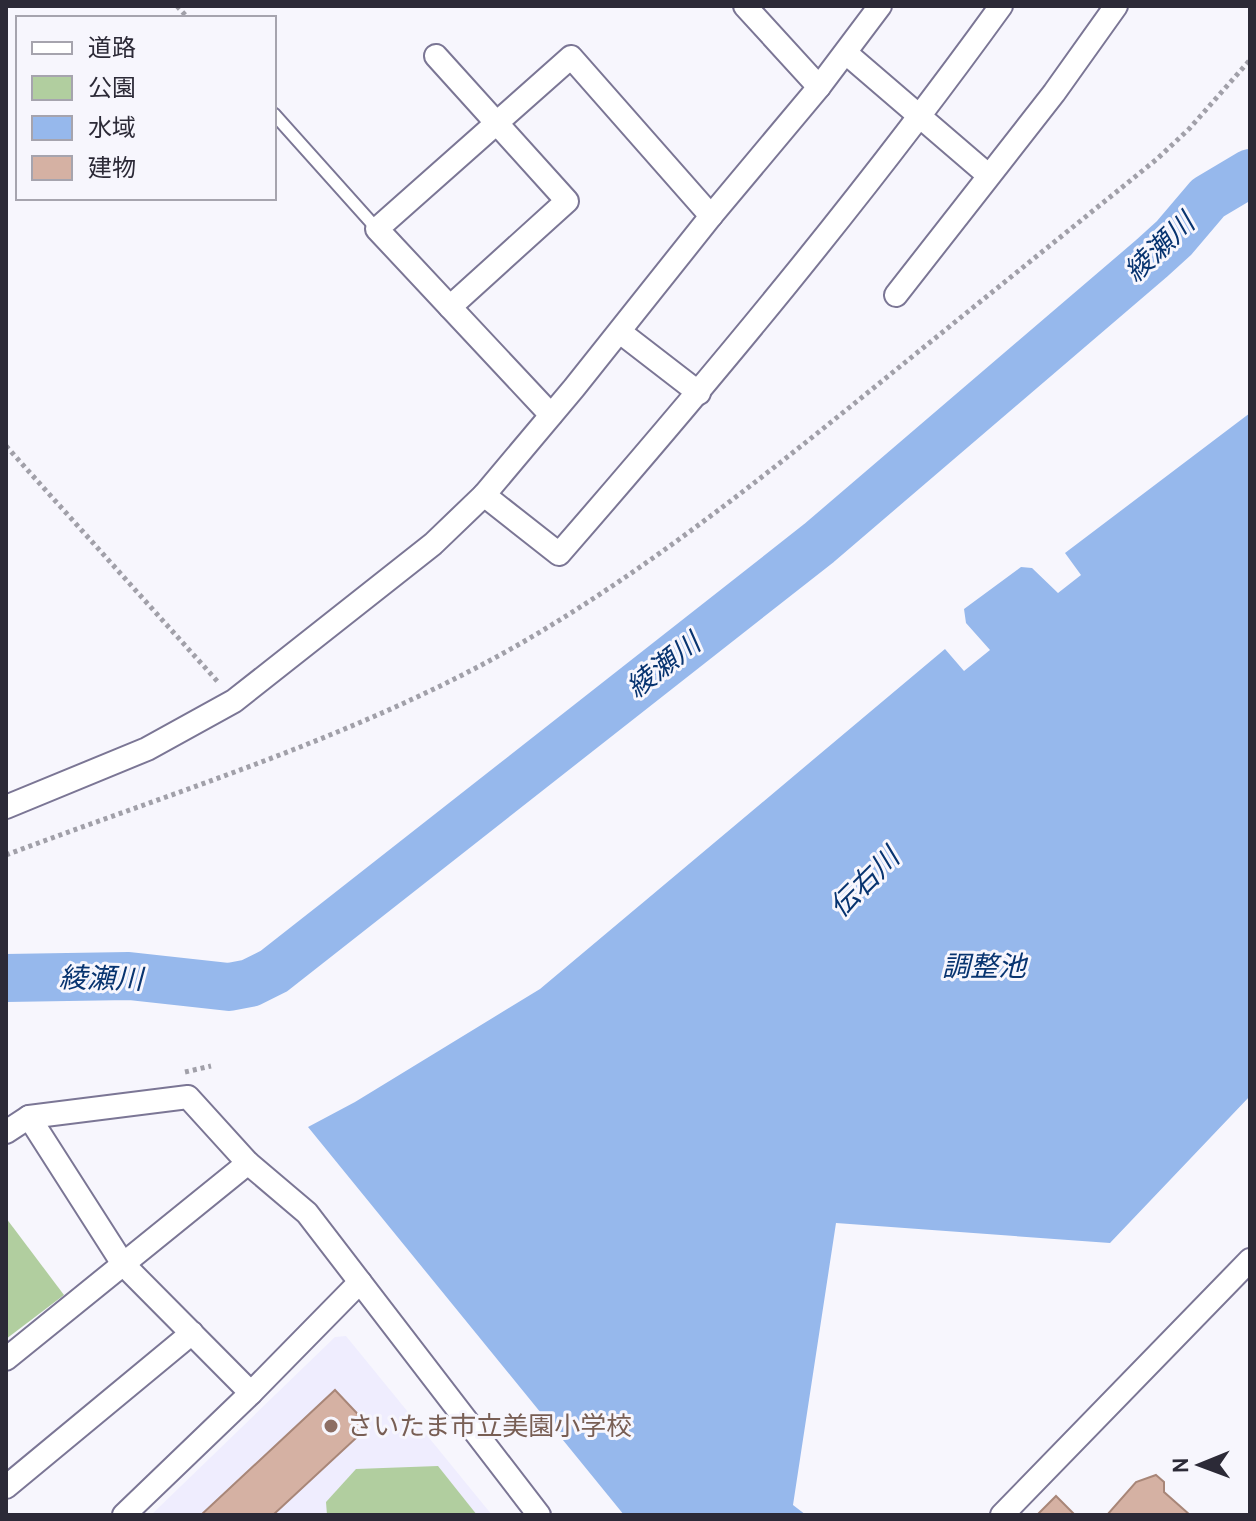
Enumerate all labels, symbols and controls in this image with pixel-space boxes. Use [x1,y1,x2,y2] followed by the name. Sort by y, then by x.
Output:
[16,16,276,200] legend
[88,33,136,62] text: 道路
[88,73,136,102] text: 公園
[88,113,136,142] text: 水域
[88,153,136,182] text: 建物
[1117,204,1203,288] water label: 綾瀬川
[619,624,709,704] water label: 綾瀬川
[822,838,908,924] water label: 伝右川
[942,949,1029,983] water label: 調整池
[59,960,146,996] water label: 綾瀬川
[347,1410,632,1442] place label: さいたま市立美園小学校
[322,1417,340,1435] marker: さいたま市立美園小学校
[1160,1425,1240,1505] north arrow
[1167,1457,1194,1473] text: N

